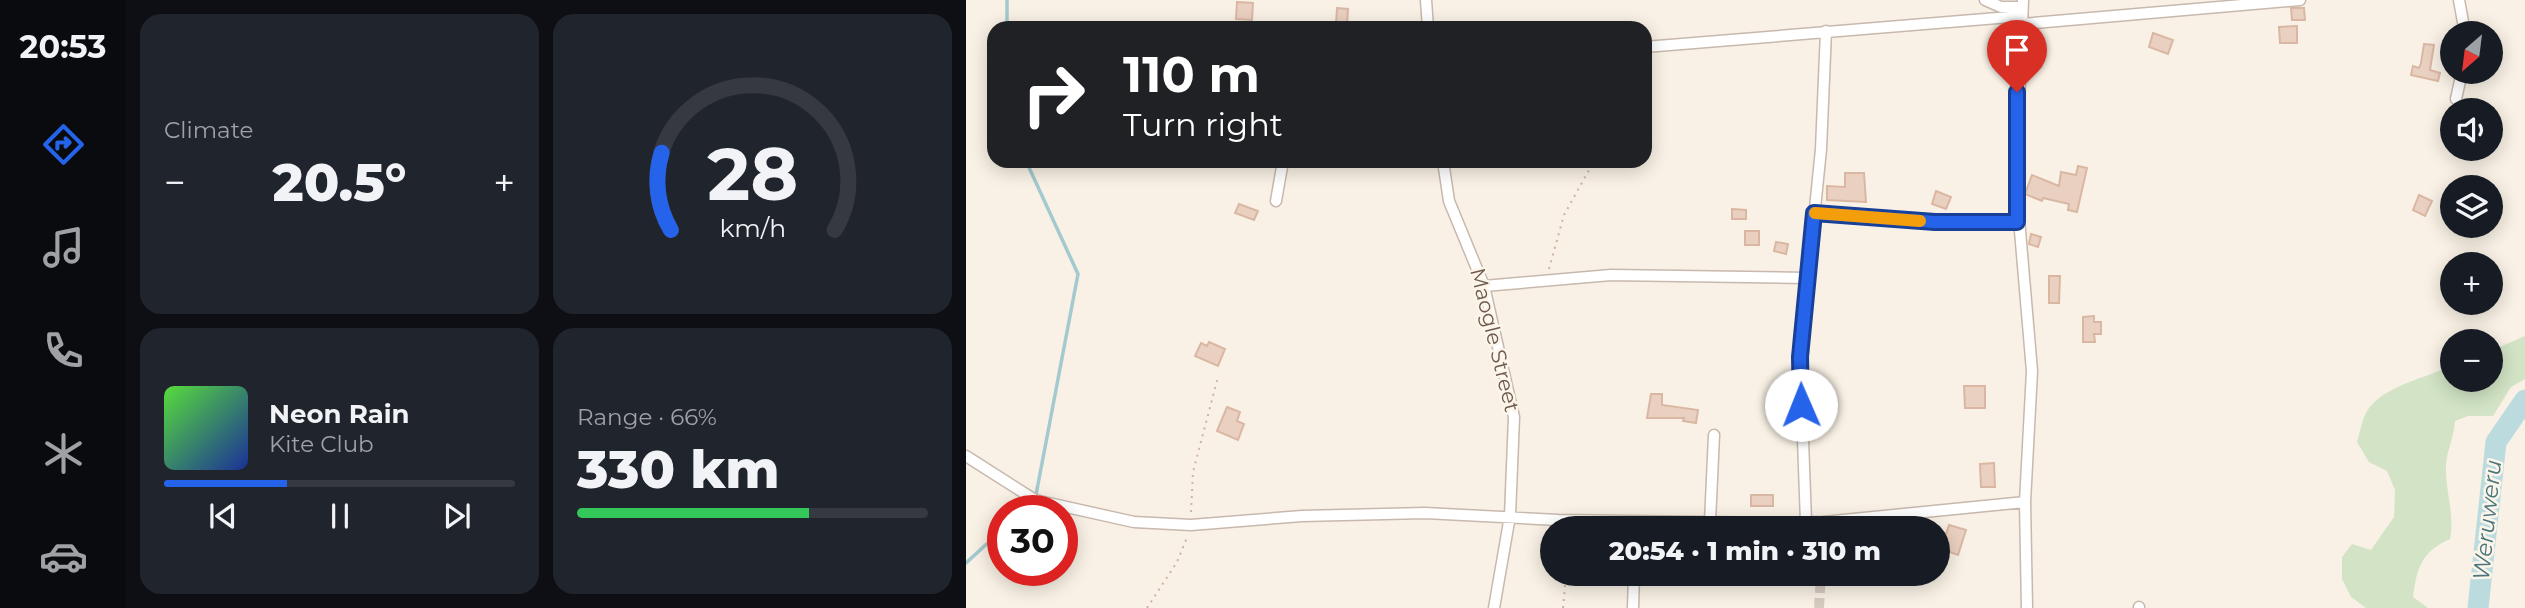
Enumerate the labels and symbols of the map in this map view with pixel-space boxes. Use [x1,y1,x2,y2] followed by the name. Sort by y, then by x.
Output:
[1987,20,2047,92] pin
[2440,21,2502,84] north arrow
[1465,266,1525,414] street label: Maogle Street
[1764,368,1838,442] position arrow
[2467,458,2507,582] water label: Weruweru
[987,495,1078,586] speed limit sign: 30

